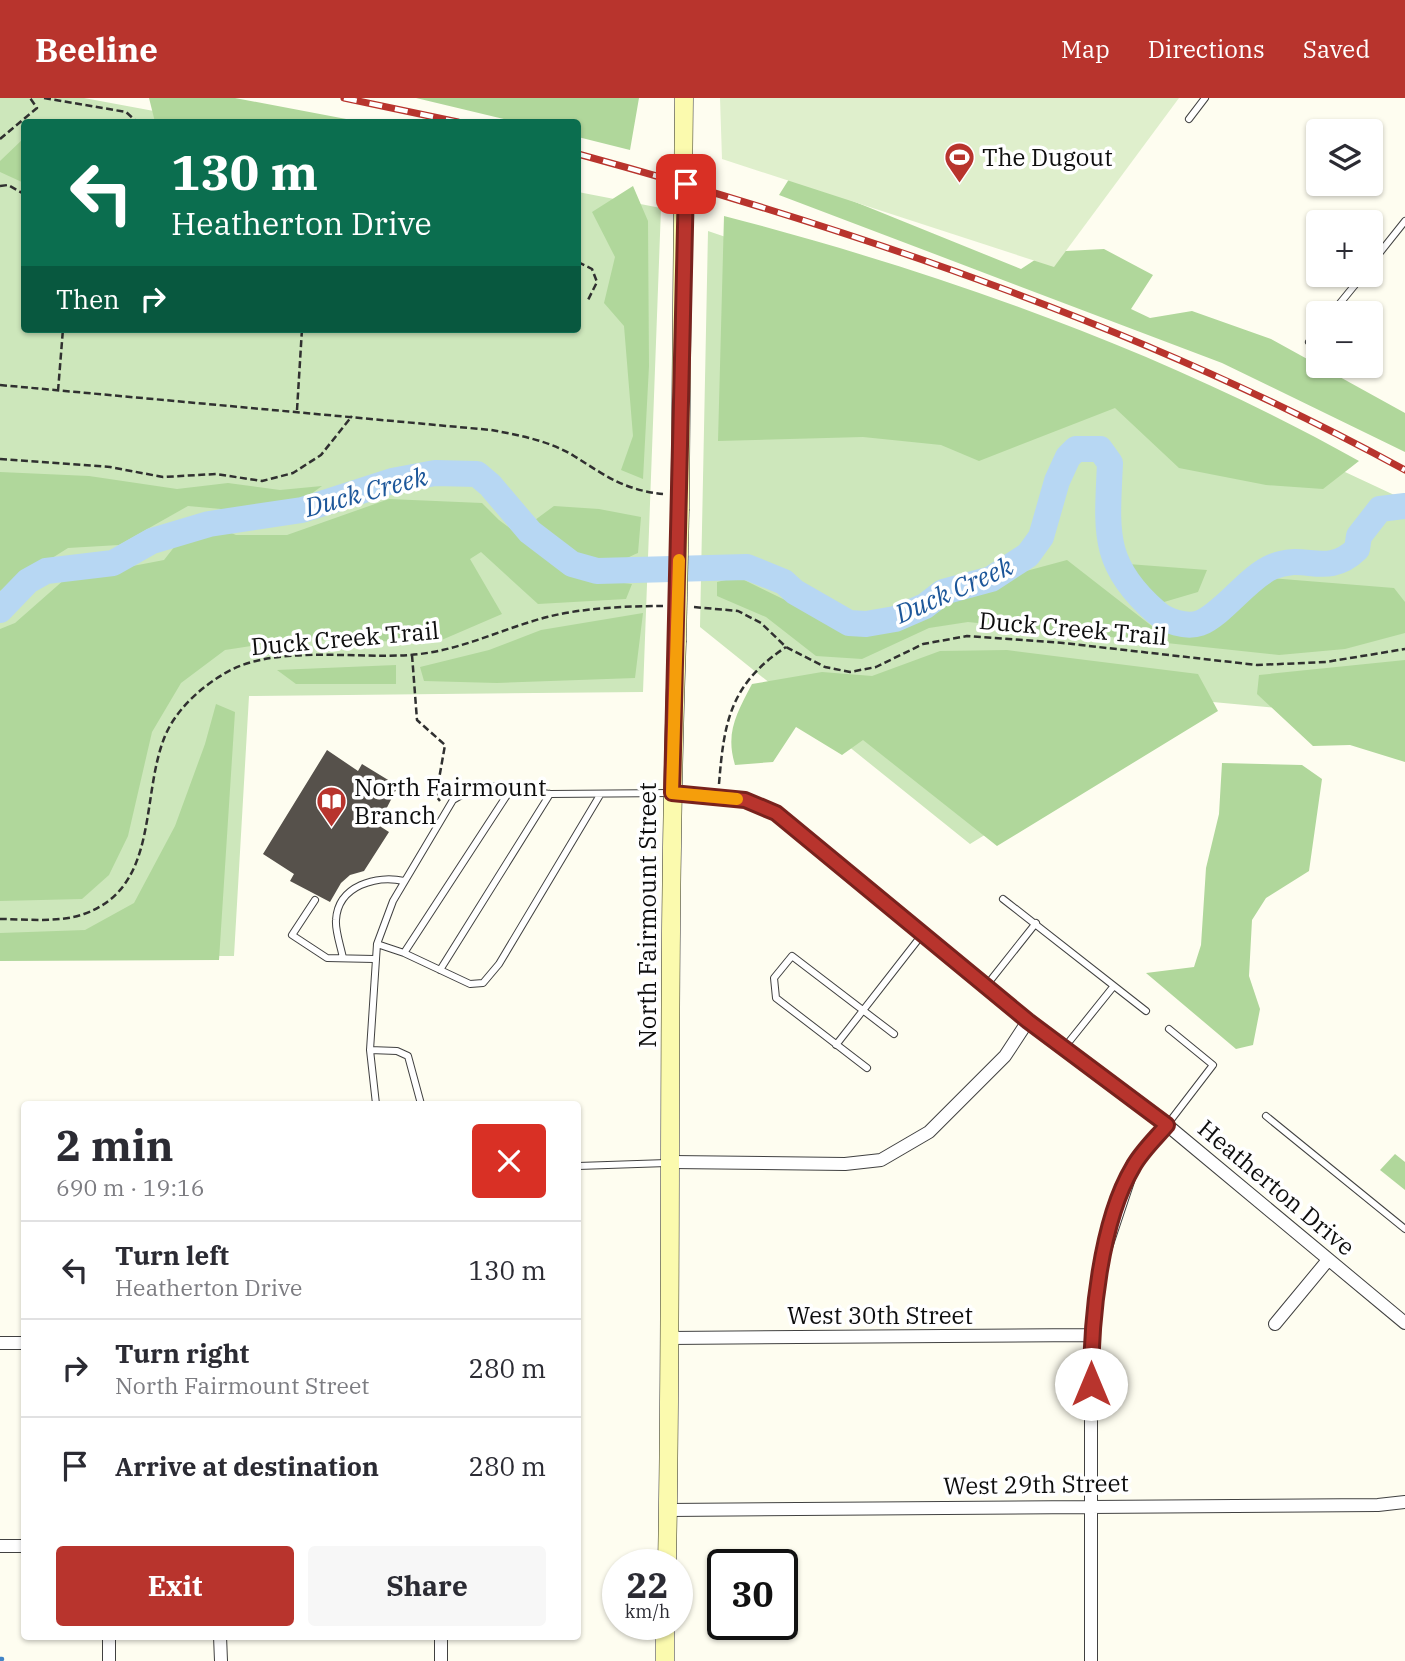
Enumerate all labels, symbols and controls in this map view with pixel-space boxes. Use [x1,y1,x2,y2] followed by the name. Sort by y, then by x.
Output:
[35,28,158,71] text: Beeline
[1061,33,1110,65] text: Map
[1148,33,1265,65] text: Directions
[1303,33,1370,65] text: Saved
[1306,119,1383,378] map controls
[1306,119,1383,196] button: layers
[171,140,318,203] text: 130 m
[942,141,976,185] sports icon: The Dugout
[982,141,1113,173] place label: The Dugout
[56,147,147,238] icon: left
[656,154,716,214] pin
[667,165,705,203] icon: arrive
[171,202,432,244] text: Heatherton Drive
[1306,210,1383,287] button: +
[134,280,172,318] icon: right
[56,282,120,316] text: Then
[1306,301,1383,378] button: −
[300,458,431,524] water label: Duck Creek
[888,548,1018,631] water label: Duck Creek
[978,604,1168,652] street label: Duck Creek Trail
[250,614,440,662] street label: Duck Creek Trail
[354,771,546,831] place label: North Fairmount Branch
[631,782,663,1048] street label: North Fairmount Street
[314,785,348,829] library icon: North Fairmount Branch
[1191,1112,1362,1262] street label: Heatherton Drive
[56,1118,174,1173] text: 2 min
[472,1124,546,1198] button: close
[56,1172,205,1202] text: 690 m · 19:16
[115,1238,229,1272] text: Turn left
[56,1251,94,1289] icon: left
[468,1253,546,1287] text: 130 m
[115,1272,302,1302] text: Heatherton Drive
[787,1299,973,1331] street label: West 30th Street
[115,1336,249,1370] text: Turn right
[1054,1347,1128,1421] position arrow
[56,1349,94,1387] icon: right
[468,1351,546,1385] text: 280 m
[115,1370,369,1400] text: North Fairmount Street
[56,1447,94,1485] icon: arrive
[115,1449,379,1483] text: Arrive at destination
[468,1449,546,1483] text: 280 m
[943,1466,1129,1502] street label: West 29th Street
[56,1546,294,1626] button: Exit
[308,1546,546,1626] button: Share
[707,1549,798,1640] speed limit sign: 30
[626,1562,669,1608] text: 22
[625,1600,670,1623] text: km/h

